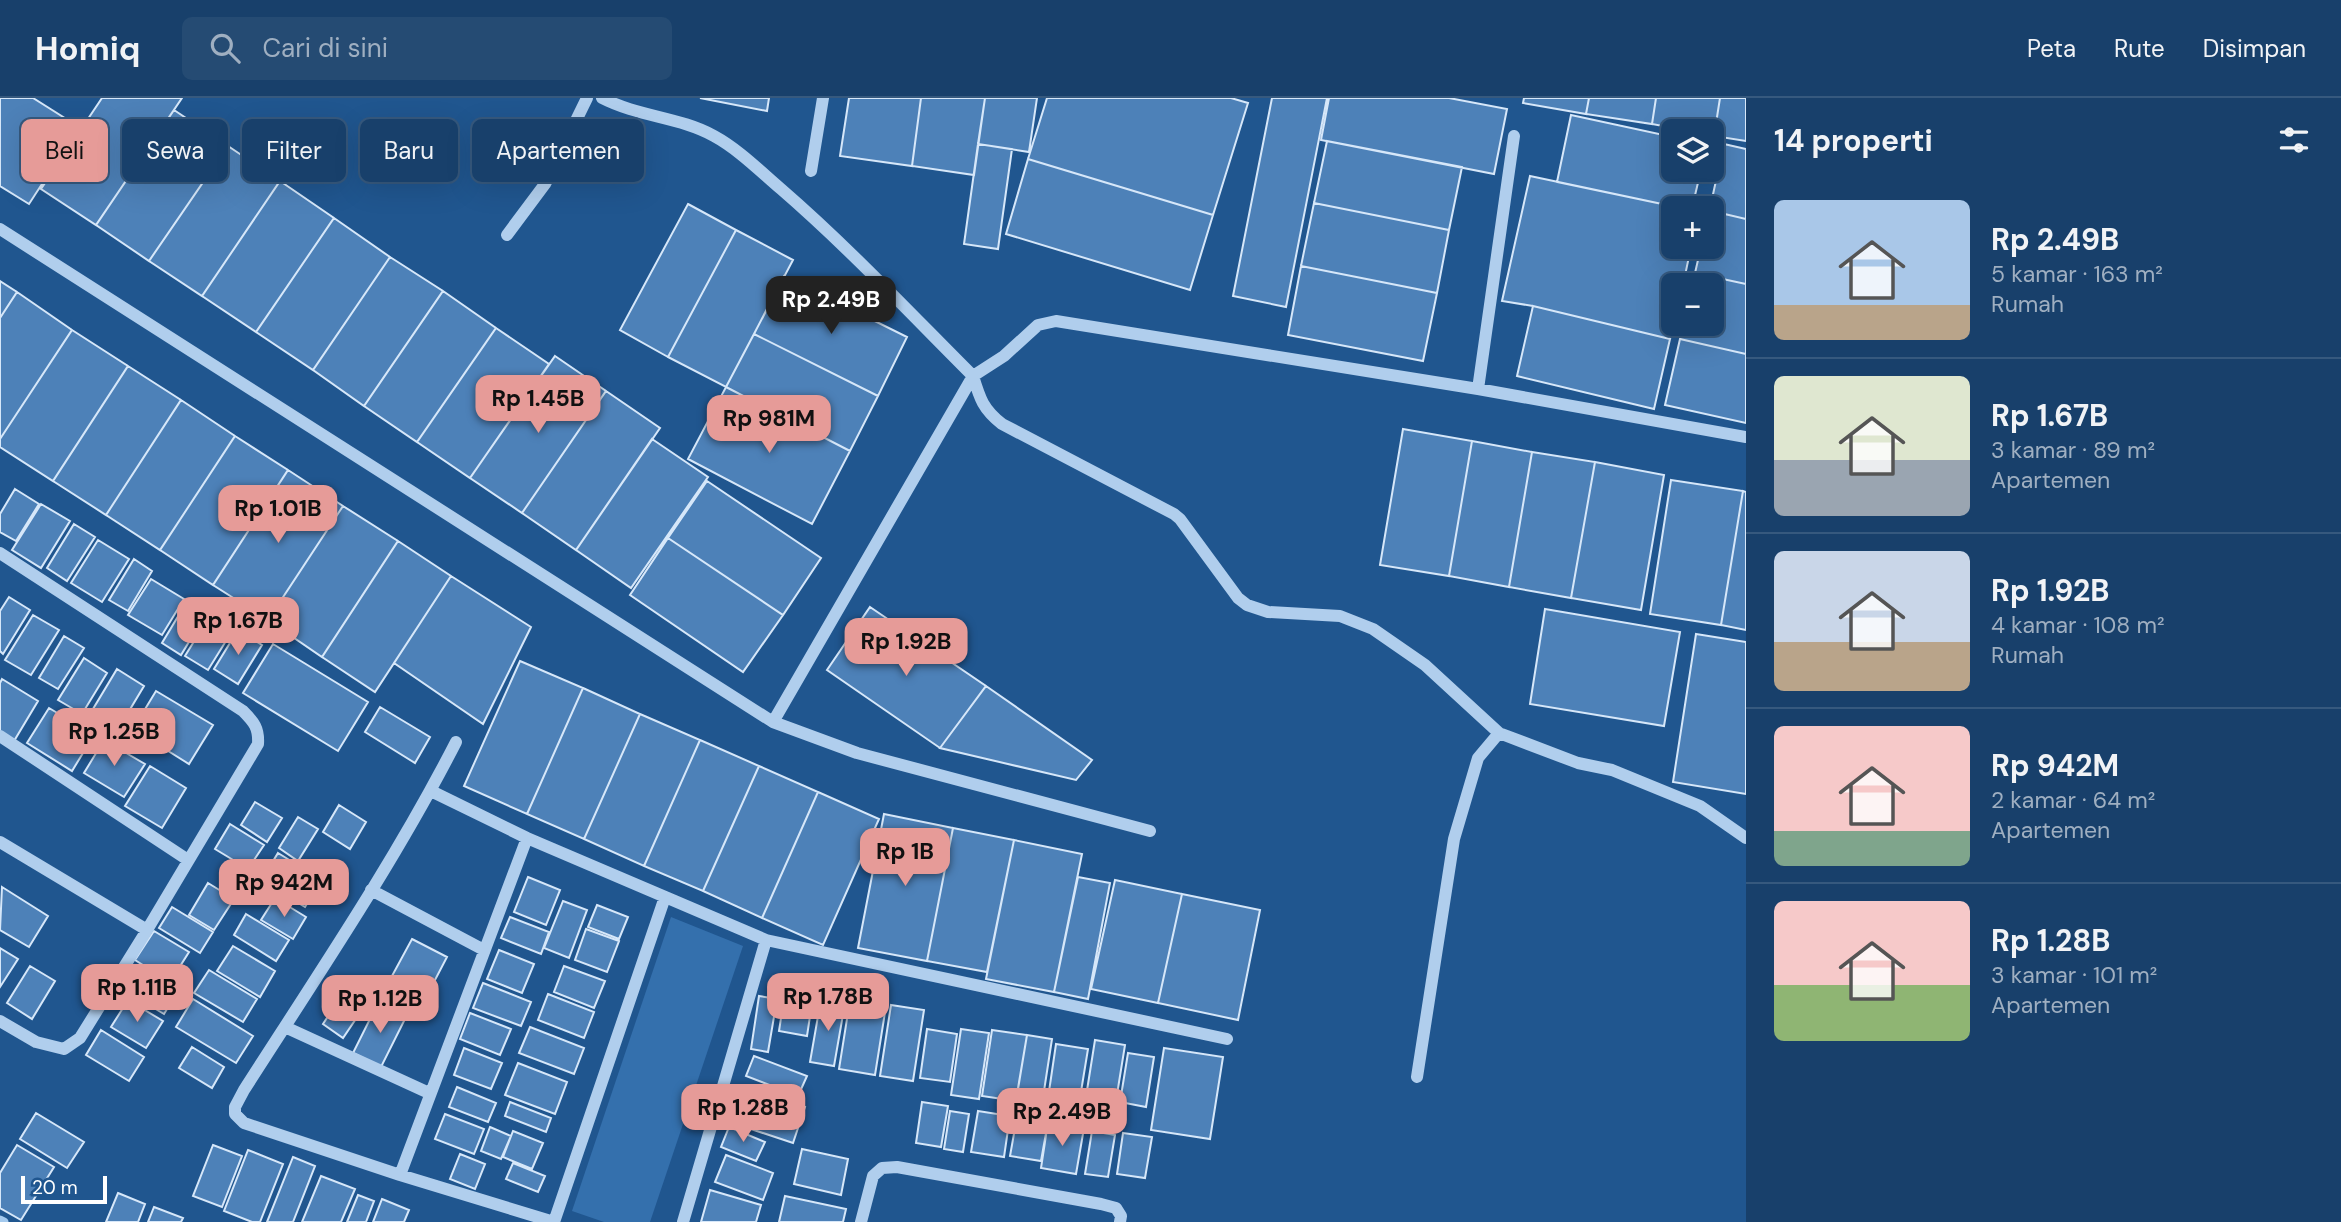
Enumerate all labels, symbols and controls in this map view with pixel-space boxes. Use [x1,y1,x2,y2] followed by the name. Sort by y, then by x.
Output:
[182,17,672,80] search box
[35,27,140,70] text: Homiq
[206,29,244,67] icon: search
[262,31,388,65] text: Cari di sini
[2027,33,2076,64] text: Peta
[2114,33,2165,64] text: Rute
[2203,33,2306,64] text: Disimpan
[21,119,108,182] chip: Beli
[122,119,228,182] chip: Sewa
[242,119,346,182] chip: Filter
[360,119,458,182] chip: Baru
[472,119,644,182] chip: Apartemen
[1661,119,1724,336] map controls
[1661,119,1724,182] button: layers
[1774,121,1933,160] text: 14 properti
[2275,121,2313,159] icon: filters
[1661,196,1724,259] button: +
[1991,220,2119,259] text: Rp 2.49B
[1830,228,1914,312] icon: home
[1991,259,2163,289] text: 5 kamar · 163 m²
[1661,273,1724,336] button: −
[759,276,903,336] pin: Rp 2.49B
[782,284,880,314] text: Rp 2.49B
[1991,289,2064,319] text: Rumah
[466,376,610,435] pin: Rp 1.45B
[491,383,585,413] text: Rp 1.45B
[704,396,834,455] pin: Rp 981M
[1991,396,2108,435] text: Rp 1.67B
[723,403,815,433] text: Rp 981M
[1830,404,1914,488] icon: home
[1991,435,2155,465] text: 3 kamar · 89 m²
[1991,465,2110,495] text: Apartemen
[206,486,350,545] pin: Rp 1.01B
[234,493,322,523] text: Rp 1.01B
[1991,571,2110,610] text: Rp 1.92B
[1830,579,1914,663] icon: home
[166,598,310,657] pin: Rp 1.67B
[193,605,283,635] text: Rp 1.67B
[1991,610,2165,640] text: 4 kamar · 108 m²
[834,618,978,678] pin: Rp 1.92B
[861,626,951,656] text: Rp 1.92B
[1991,640,2064,670] text: Rumah
[42,708,186,768] pin: Rp 1.25B
[68,716,160,746] text: Rp 1.25B
[1991,746,2119,785] text: Rp 942M
[1830,754,1914,838] icon: home
[1991,785,2155,815] text: 2 kamar · 64 m²
[1991,815,2110,845] text: Apartemen
[856,828,954,888] pin: Rp 1B
[876,836,934,866] text: Rp 1B
[219,860,349,919] pin: Rp 942M
[235,867,333,897] text: Rp 942M
[1991,921,2110,960] text: Rp 1.28B
[1830,929,1914,1013] icon: home
[1991,960,2157,990] text: 3 kamar · 101 m²
[65,964,209,1024] pin: Rp 1.11B
[97,972,177,1002] text: Rp 1.11B
[756,974,900,1033] pin: Rp 1.78B
[308,976,452,1035] pin: Rp 1.12B
[783,981,873,1011] text: Rp 1.78B
[338,983,422,1013] text: Rp 1.12B
[1991,990,2110,1020] text: Apartemen
[671,1084,815,1144] pin: Rp 1.28B
[990,1088,1134,1148] pin: Rp 2.49B
[697,1092,789,1122] text: Rp 1.28B
[1013,1096,1111,1126] text: Rp 2.49B
[21,1173,107,1205] scale bar
[32,1175,78,1200] text: 20 m

